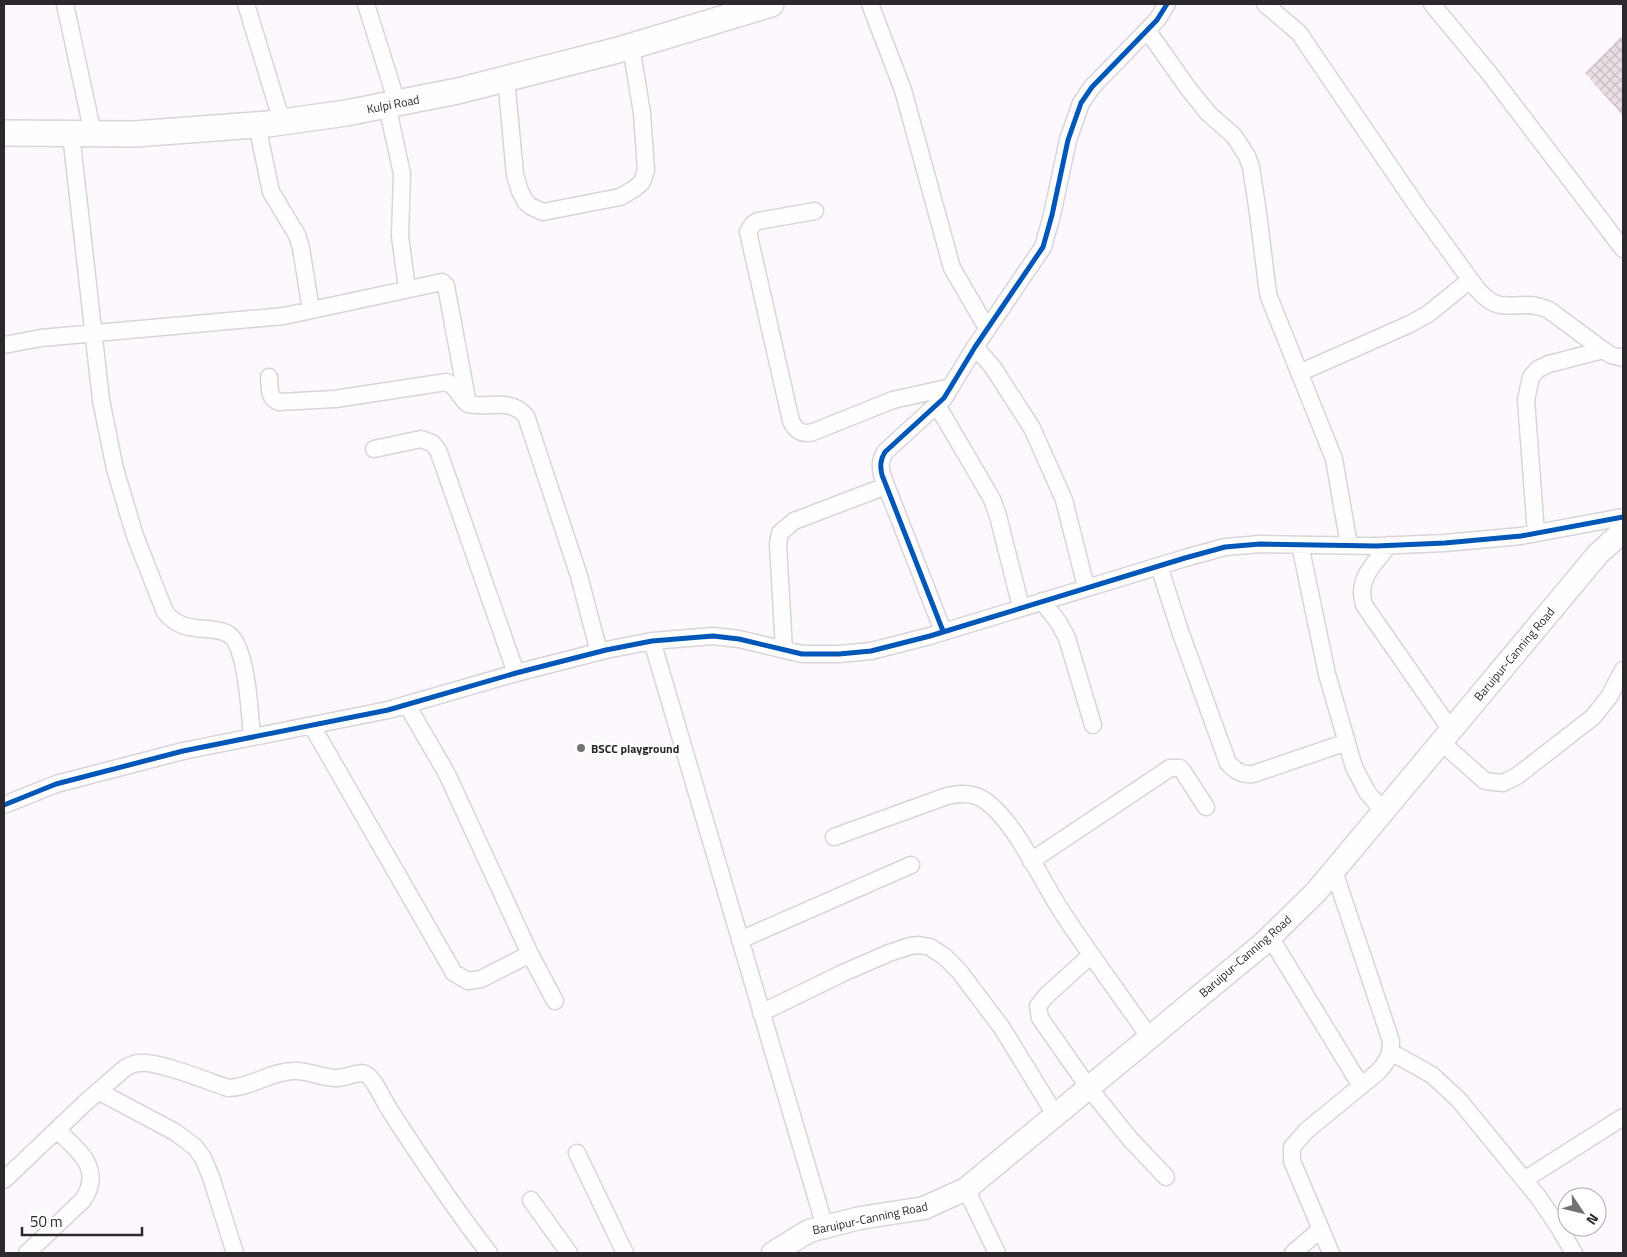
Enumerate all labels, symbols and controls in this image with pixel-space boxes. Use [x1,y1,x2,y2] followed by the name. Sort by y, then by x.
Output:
[365,90,421,118] street label: Kulpi Road
[1469,603,1559,705] street label: Baruipur-Canning Road
[591,739,679,758] place label: BSCC playground
[575,742,587,754] marker: BSCC playground
[1194,910,1296,1002] street label: Baruipur-Canning Road
[1557,1187,1607,1237] north arrow
[811,1197,929,1239] street label: Baruipur-Canning Road
[22,1204,142,1236] scale bar
[30,1210,63,1233] text: 50 m
[1582,1210,1604,1230] text: N

